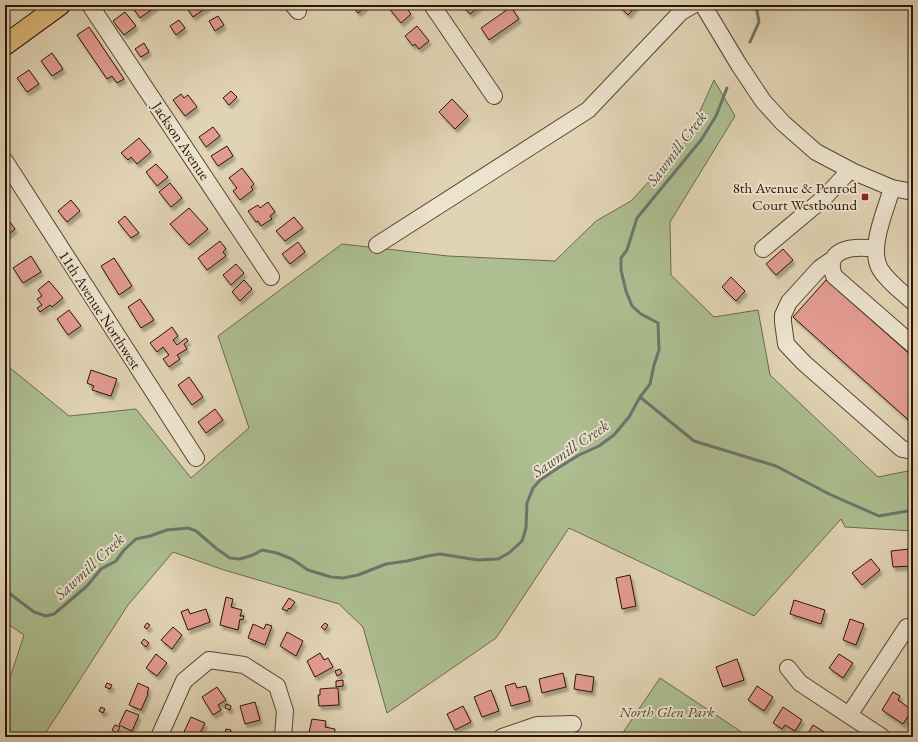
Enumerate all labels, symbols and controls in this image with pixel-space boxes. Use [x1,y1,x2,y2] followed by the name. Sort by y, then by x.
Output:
[147,96,215,184] street label: Jackson Avenue
[641,106,712,191] water label: Sawmill Creek
[733,178,857,214] place label: 8th Avenue & Penrod Court Westbound
[860,192,870,202] marker: 8th Avenue & Penrod Court Westbound
[55,247,146,373] street label: 11th Avenue Northwest
[527,415,613,482] water label: Sawmill Creek
[49,528,129,605] water label: Sawmill Creek
[618,702,715,721] park label: North Glen Park

